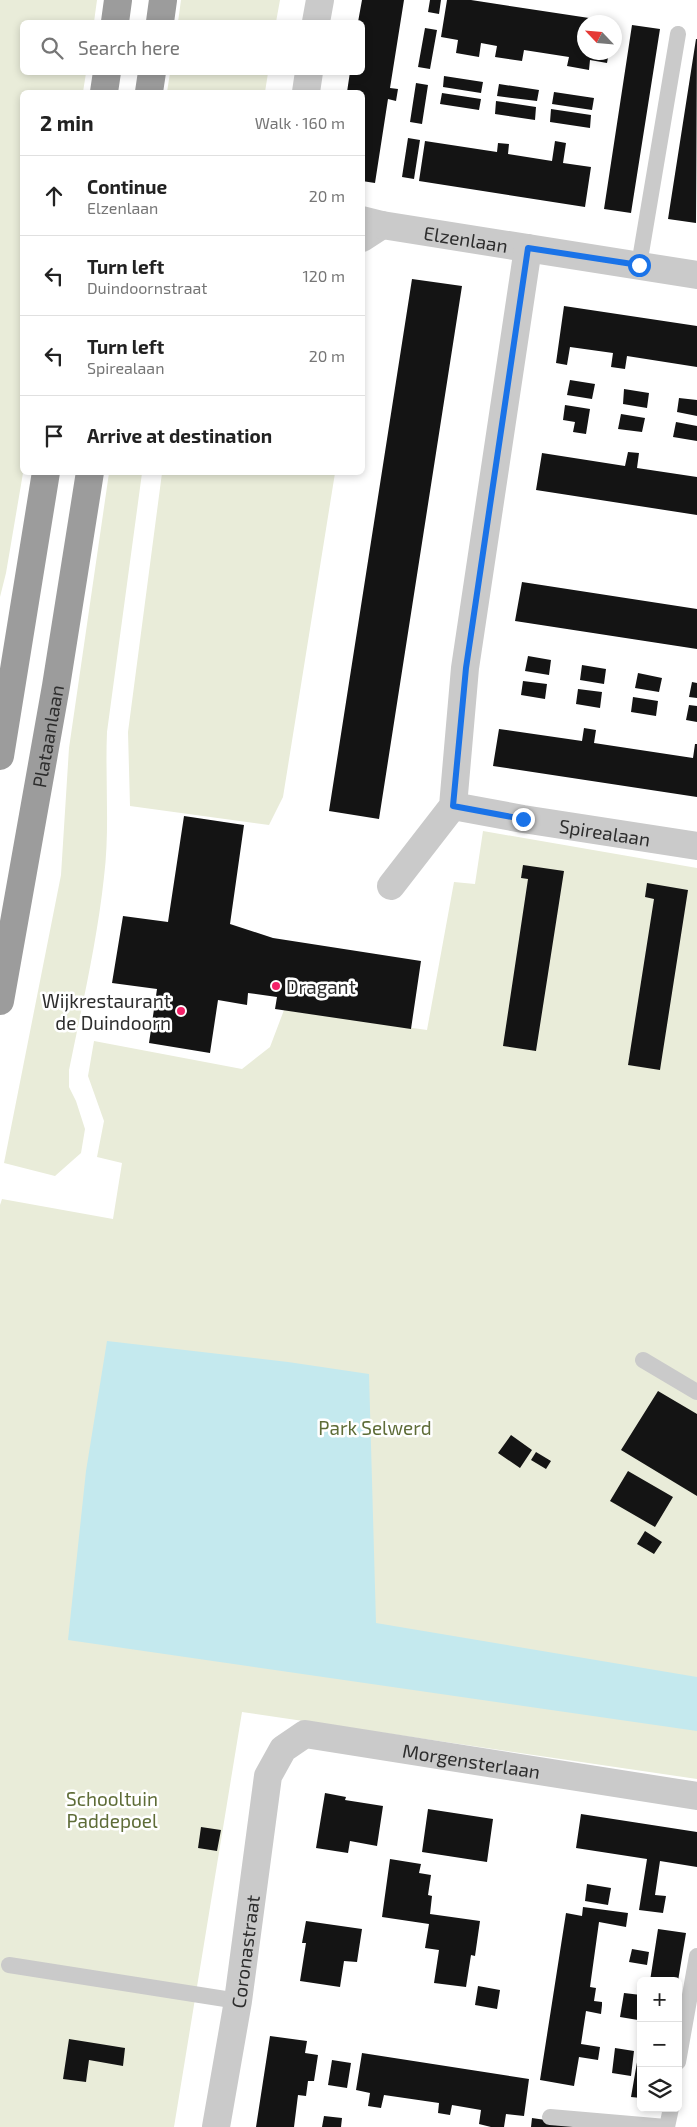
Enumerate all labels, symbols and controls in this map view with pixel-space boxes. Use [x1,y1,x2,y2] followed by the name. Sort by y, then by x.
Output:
[577,15,622,60] north arrow
[20,20,365,75] search box
[38,34,66,62] icon: search
[78,36,180,59] text: Search here
[40,110,94,135] text: 2 min
[255,113,345,132] text: Walk · 160 m
[87,175,167,198] text: Continue
[40,182,68,210] icon: ahead
[309,186,345,205] text: 20 m
[87,198,158,217] text: Elzenlaan
[422,220,510,256] street label: Elzenlaan
[628,254,651,277] route start
[87,255,164,278] text: Turn left
[40,262,68,290] icon: left
[302,266,345,285] text: 120 m
[87,278,207,297] text: Duindoornstraat
[87,335,164,358] text: Turn left
[40,342,68,370] icon: left
[309,346,345,365] text: 20 m
[87,358,164,377] text: Spirealaan
[40,422,68,450] icon: arrive
[87,424,272,447] text: Arrive at destination
[27,683,68,789] street label: Plataanlaan
[512,808,535,831] route end
[558,813,652,850] street label: Spirealaan
[286,975,356,998] place label: Dragant
[270,980,282,992] marker: Dragant
[42,989,171,1034] place label: Wijkrestaurant de Duindoorn
[175,1005,187,1017] marker: Wijkrestaurant de Duindoorn
[318,1416,432,1439] park label: Park Selwerd
[401,1738,542,1783] street label: Morgensterlaan
[66,1787,158,1832] park label: Schooltuin Paddepoel
[225,1893,264,2010] street label: Coronastraat
[637,1977,682,2112] map controls
[637,1977,682,2022] button: +
[637,2022,682,2067] button: −
[637,2067,682,2112] button: layers

